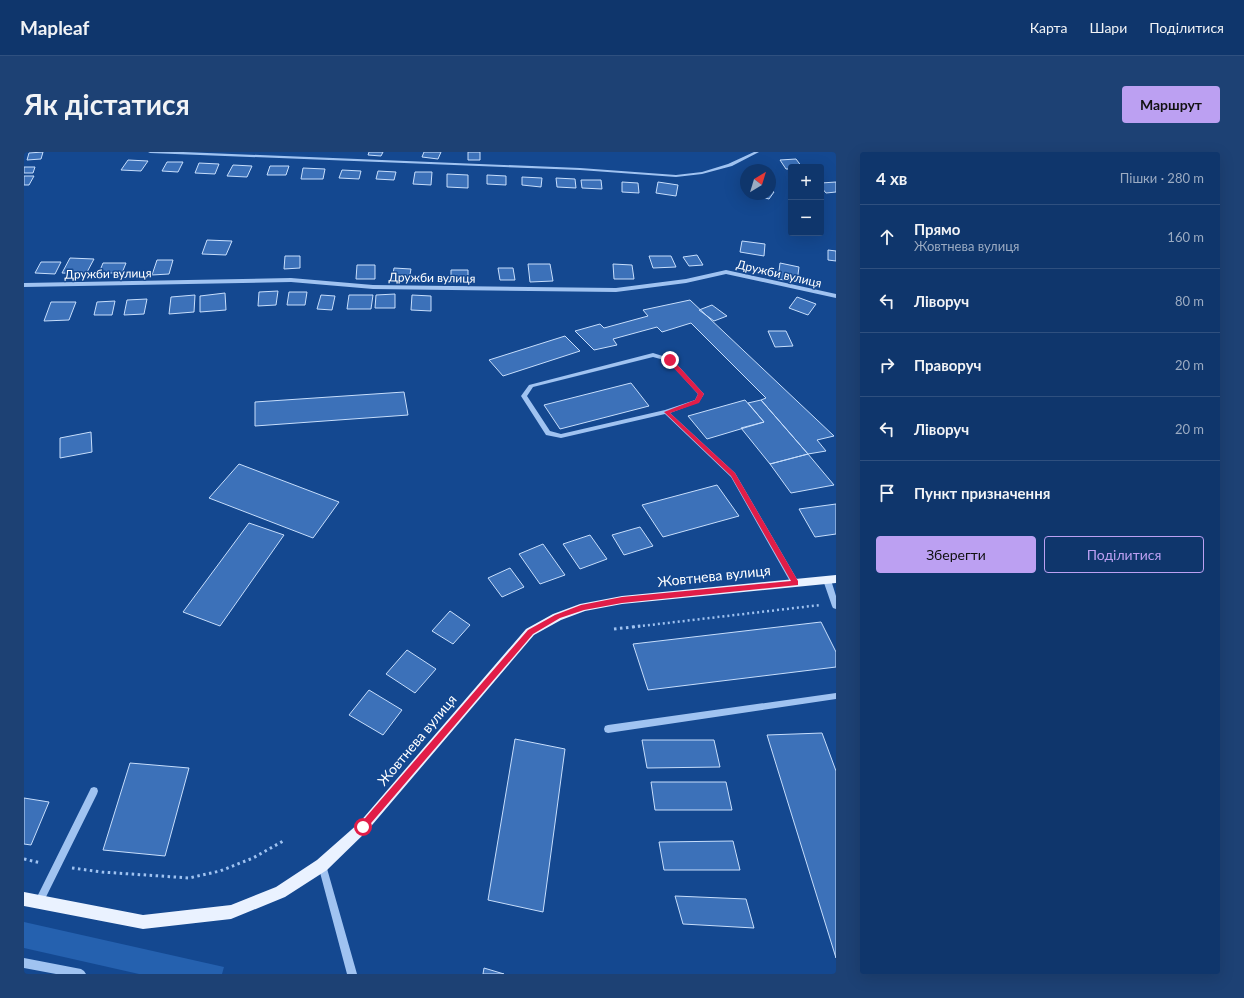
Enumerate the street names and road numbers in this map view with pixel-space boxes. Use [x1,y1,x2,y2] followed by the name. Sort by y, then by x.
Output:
[735,256,823,291] street label: Дружби вулиця
[64,265,152,282] street label: Дружби вулиця
[388,269,476,286] street label: Дружби вулиця
[657,561,771,590] street label: Жовтнева вулиця
[374,691,460,789] street label: Жовтнева вулиця

